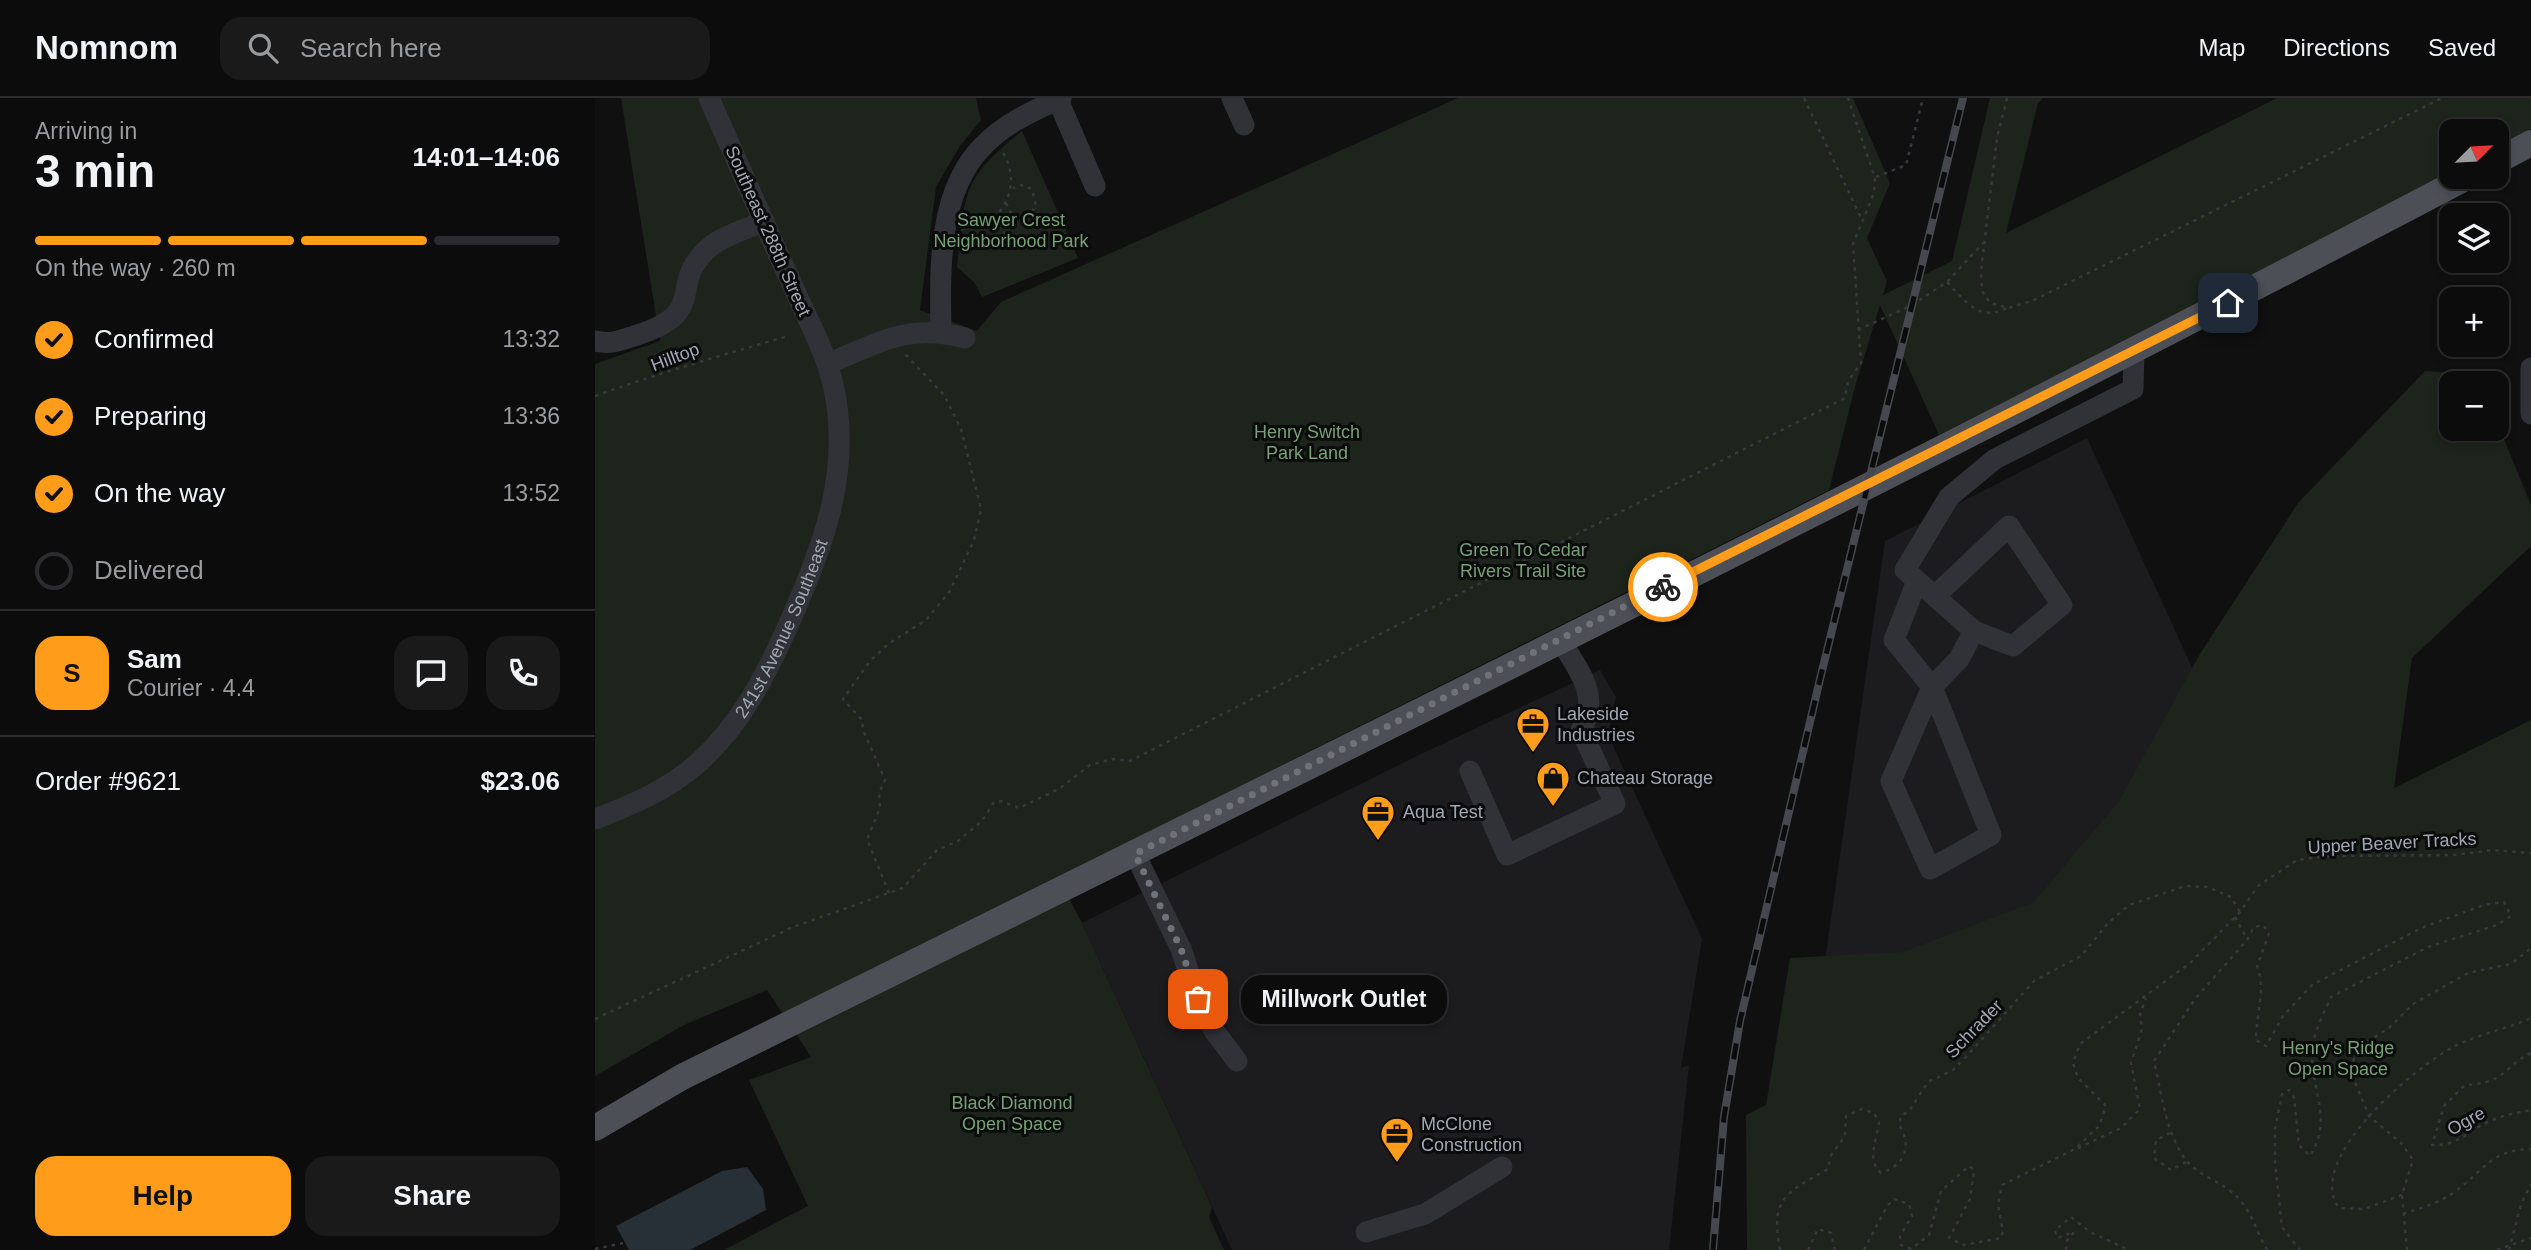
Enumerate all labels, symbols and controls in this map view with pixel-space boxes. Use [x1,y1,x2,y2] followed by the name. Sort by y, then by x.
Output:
[220,17,710,80] search box
[35,29,178,66] text: Nomnom
[244,29,282,67] icon: search
[300,33,442,63] text: Search here
[2199,34,2245,61] text: Map
[2283,34,2390,61] text: Directions
[2428,34,2496,61] text: Saved
[35,118,137,144] text: Arriving in
[2439,119,2509,189] north arrow
[2439,119,2509,441] map controls
[413,142,560,172] text: 14:01–14:06
[721,143,815,319] street label: Southeast 288th Street
[35,145,155,197] text: 3 min
[2439,203,2509,273] button: layers
[933,210,1090,251] park label: Sawyer Crest Neighborhood Park
[35,255,236,281] text: On the way · 260 m
[2198,273,2258,333] pin
[2209,284,2247,322] icon: home
[2439,287,2509,357] button: +
[35,321,73,359] icon: check
[94,324,214,354] text: Confirmed
[502,326,560,352] text: 13:32
[648,339,702,375] street label: Hilltop
[2439,371,2509,441] button: −
[35,398,73,436] icon: check
[94,401,207,431] text: Preparing
[502,403,560,429] text: 13:36
[1254,422,1360,463] park label: Henry Switch Park Land
[35,475,73,513] icon: check
[94,478,226,508] text: On the way
[502,480,560,506] text: 13:52
[731,537,832,722] street label: 241st Avenue Southeast
[1459,540,1587,581] park label: Green To Cedar Rivers Trail Site
[1628,552,1698,622] courier
[94,555,204,585] text: Delivered
[1644,568,1682,606] icon: bike
[394,636,468,710] button: chat
[486,636,560,710] button: phone
[127,644,182,674] text: Sam
[63,658,81,688] text: S
[127,675,255,701] text: Courier · 4.4
[1557,704,1635,745] place label: Lakeside Industries
[1514,705,1552,754] office icon: Lakeside Industries
[1534,759,1572,808] shop icon: Chateau Storage
[35,766,181,796] text: Order #9621
[480,766,560,796] text: $23.06
[1577,768,1713,788] place label: Chateau Storage
[1359,793,1397,842] office icon: Aqua Test
[1403,802,1483,822] place label: Aqua Test
[2307,829,2477,857] street label: Upper Beaver Tracks
[1168,969,1228,1029] pin
[1240,974,1447,1024] callout: Millwork Outlet
[1179,980,1217,1018] icon: bag
[1262,986,1426,1012] text: Millwork Outlet
[1941,996,2007,1062] street label: Schrader
[2282,1038,2394,1079] park label: Henry's Ridge Open Space
[951,1093,1073,1134] park label: Black Diamond Open Space
[2444,1103,2488,1139] street label: Ogre
[1421,1114,1522,1155] place label: McClone Construction
[1378,1115,1416,1164] office icon: McClone Construction
[35,1156,291,1236] button: Help
[305,1156,560,1236] button: Share

